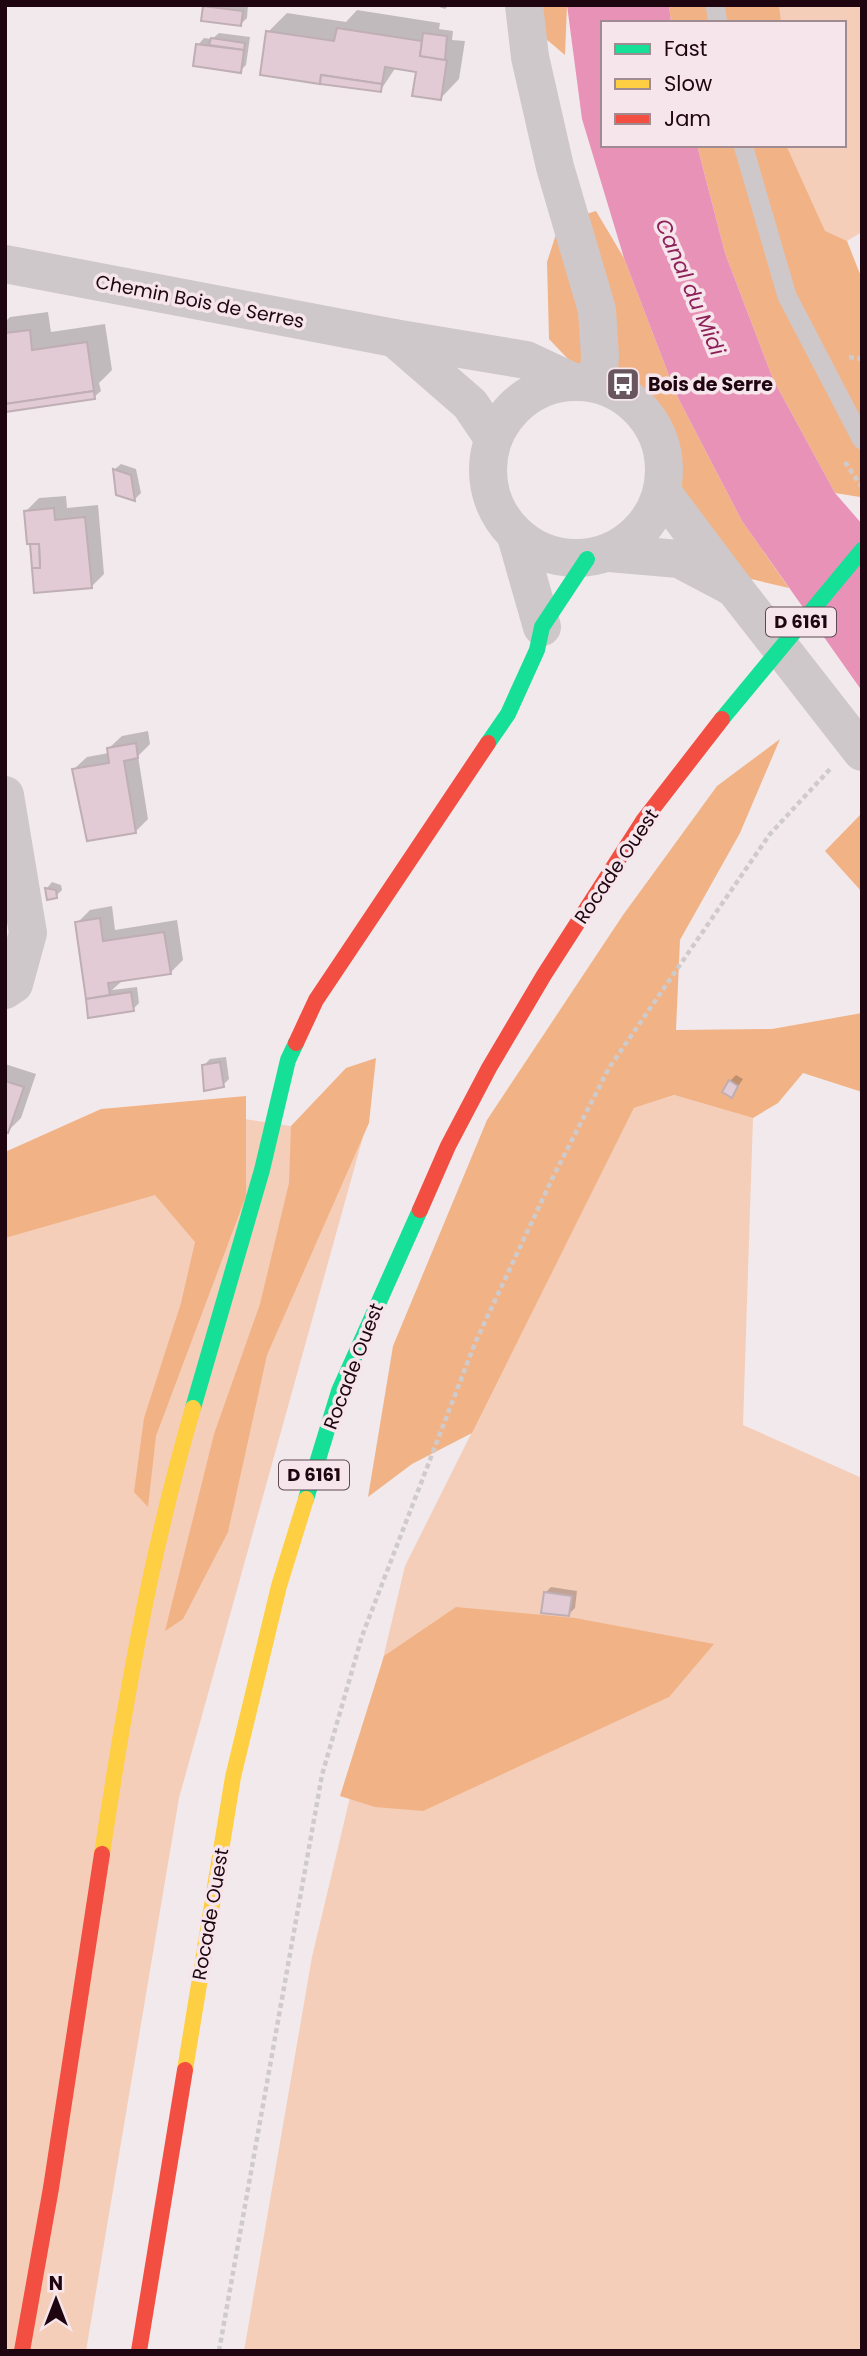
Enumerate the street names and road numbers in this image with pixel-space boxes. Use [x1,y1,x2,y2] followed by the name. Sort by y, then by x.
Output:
[93,268,307,335] street label: Chemin Bois de Serres
[766,608,836,636] road number: D 6161
[568,803,665,929] street label: Rocade Ouest
[317,1299,390,1433] street label: Rocade Ouest
[279,1460,349,1490] road number: D 6161
[186,1846,235,1982] street label: Rocade Ouest

